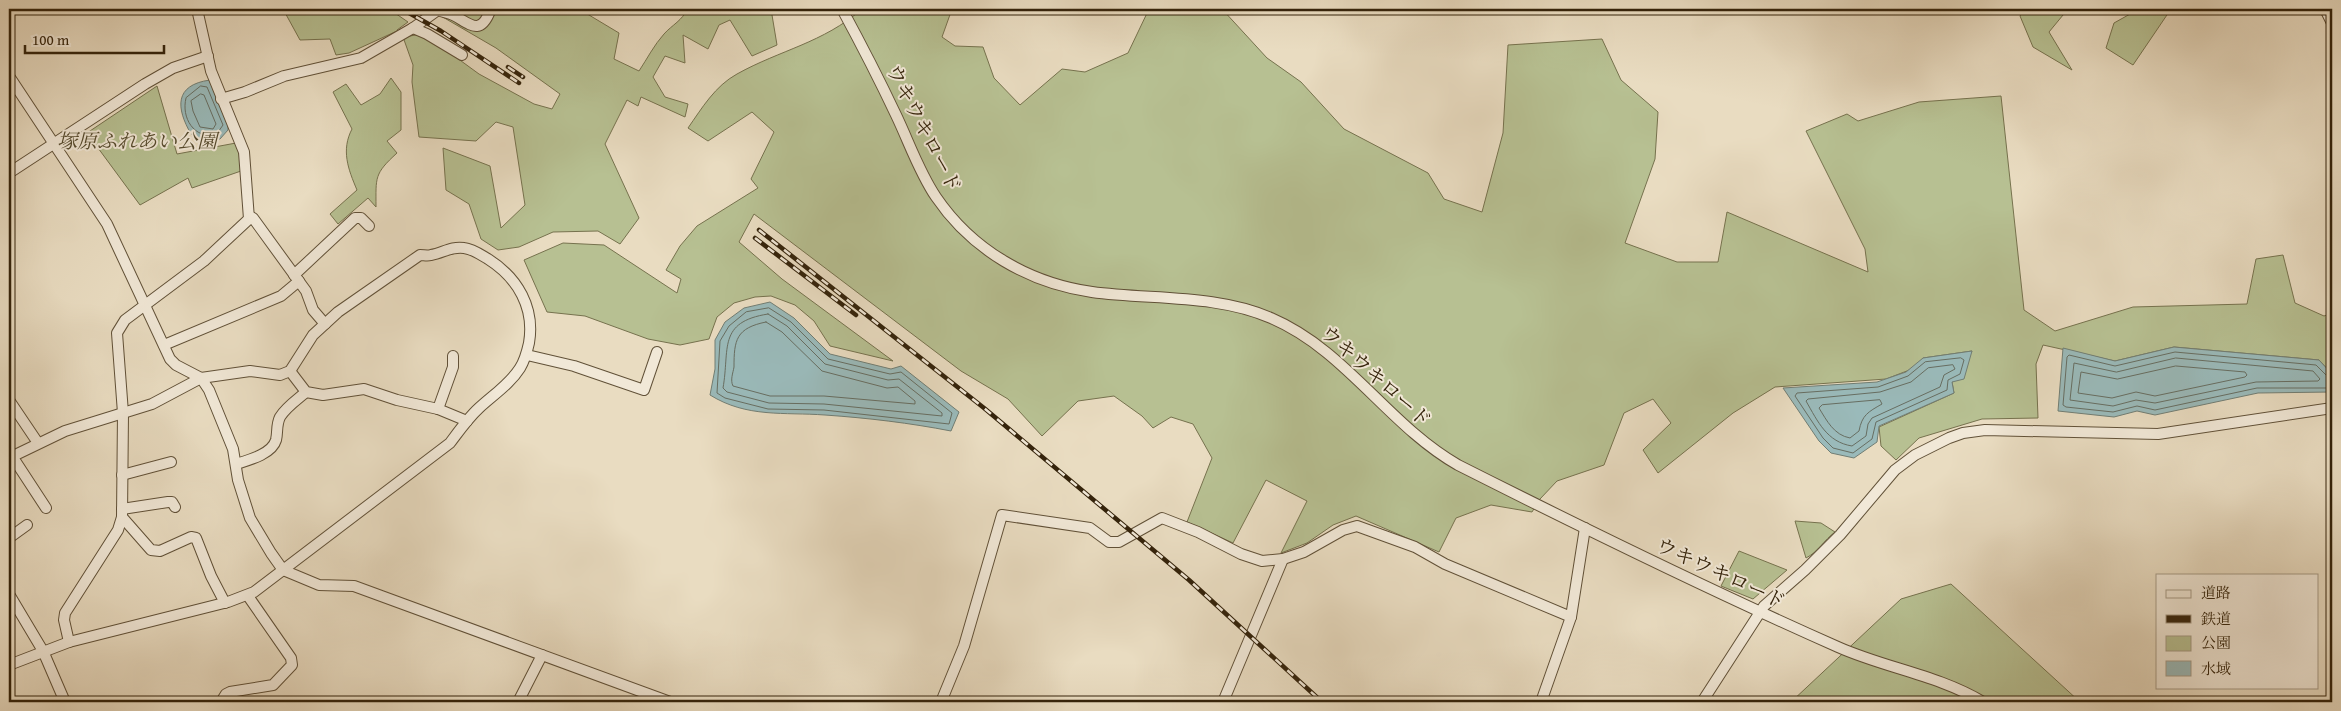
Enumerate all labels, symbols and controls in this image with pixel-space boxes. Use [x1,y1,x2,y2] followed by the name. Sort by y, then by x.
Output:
[25,22,164,54] scale bar
[32,29,70,50] text: 100 m
[880,59,969,197] street label: ウキウキロード
[57,126,220,155] park label: 塚原ふれあい公園
[1315,318,1438,433] street label: ウキウキロード
[1652,530,1791,615] street label: ウキウキロード
[2156,574,2318,688] legend
[2201,582,2231,603] text: 道路
[2201,608,2231,629] text: 鉄道
[2201,632,2231,653] text: 公園
[2201,658,2231,679] text: 水域

